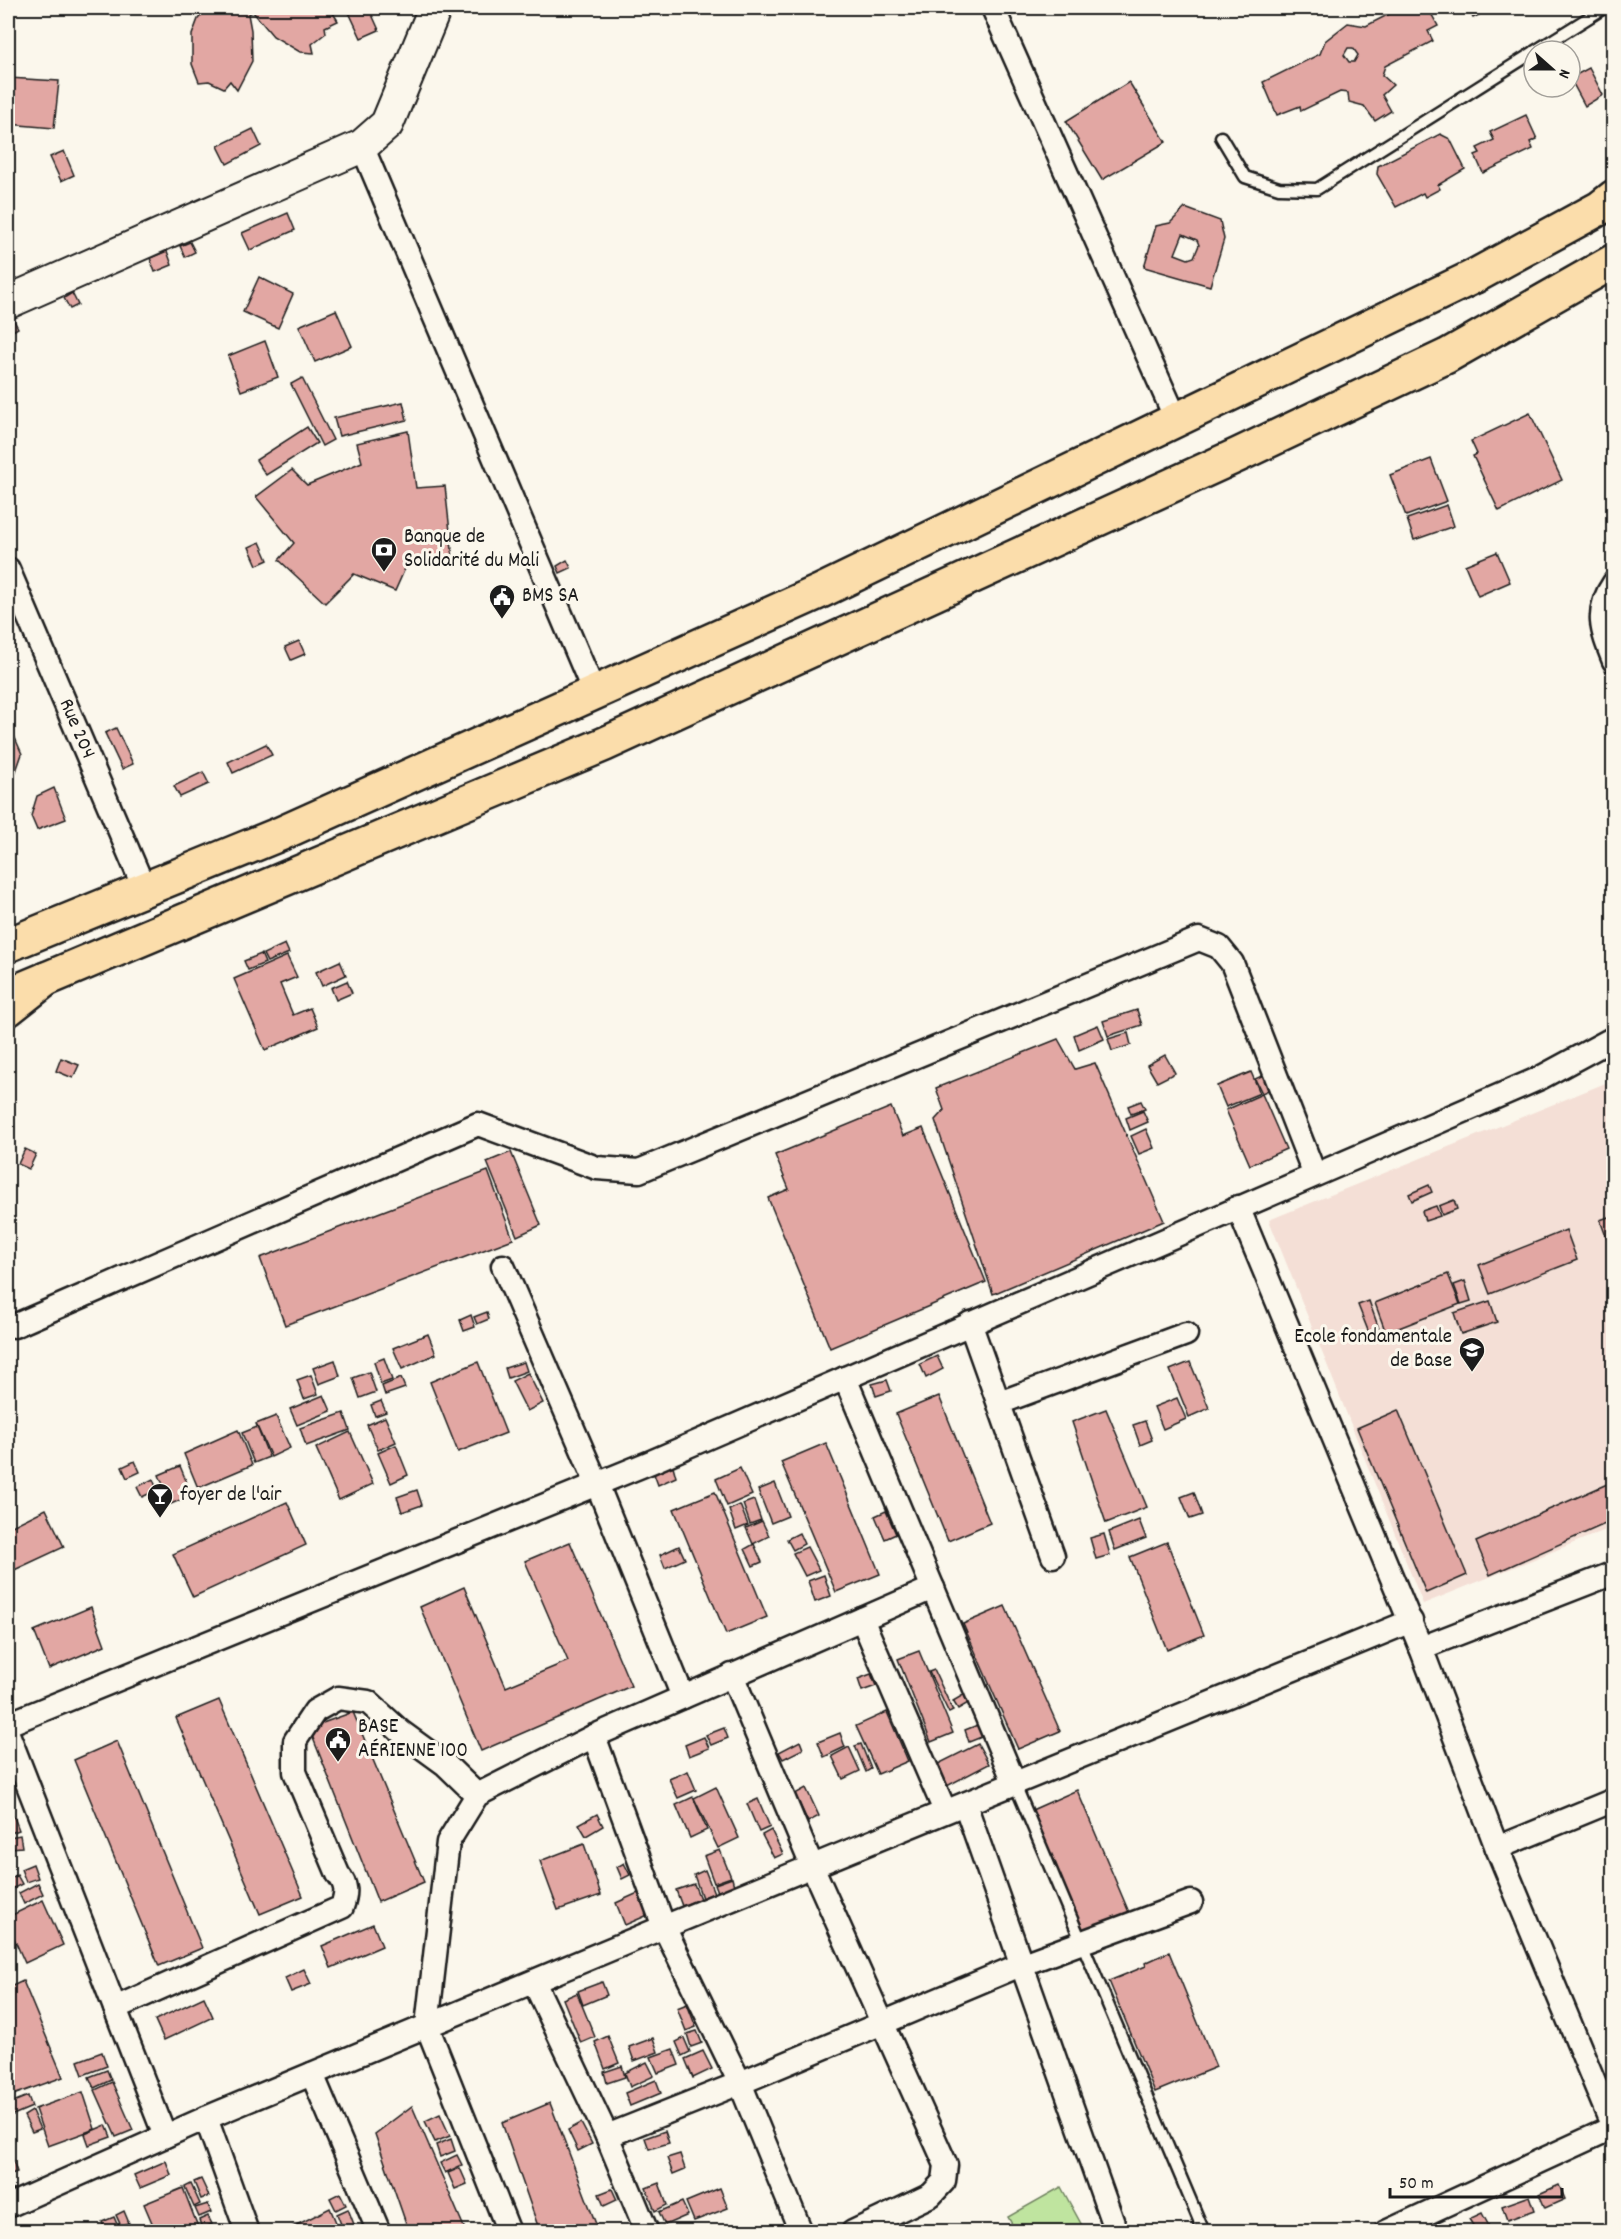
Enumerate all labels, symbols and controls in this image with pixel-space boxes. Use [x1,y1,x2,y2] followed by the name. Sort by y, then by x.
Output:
[1522,39,1582,99] north arrow
[1551,66,1576,81] text: N
[404,523,539,577] place label: Banque de Solidarité du Mali
[369,535,399,573] bank icon: Banque de Solidarité du Mali
[487,582,517,620] public building icon: BMS SA
[522,582,579,612] place label: BMS SA
[50,694,102,764] street label: Rue 204
[1294,1323,1452,1377] place label: Ecole fondamentale de Base
[1457,1335,1487,1373] school or university icon: Ecole fondamentale de Base
[145,1481,175,1519] bar icon: foyer de l'air
[180,1481,282,1511] place label: foyer de l'air
[358,1713,468,1767] place label: BASE AÉRIENNE 100
[323,1725,353,1763] public building icon: BASE AÉRIENNE 100
[1390,2161,1562,2199] scale bar
[1399,2172,1434,2197] text: 50 m

